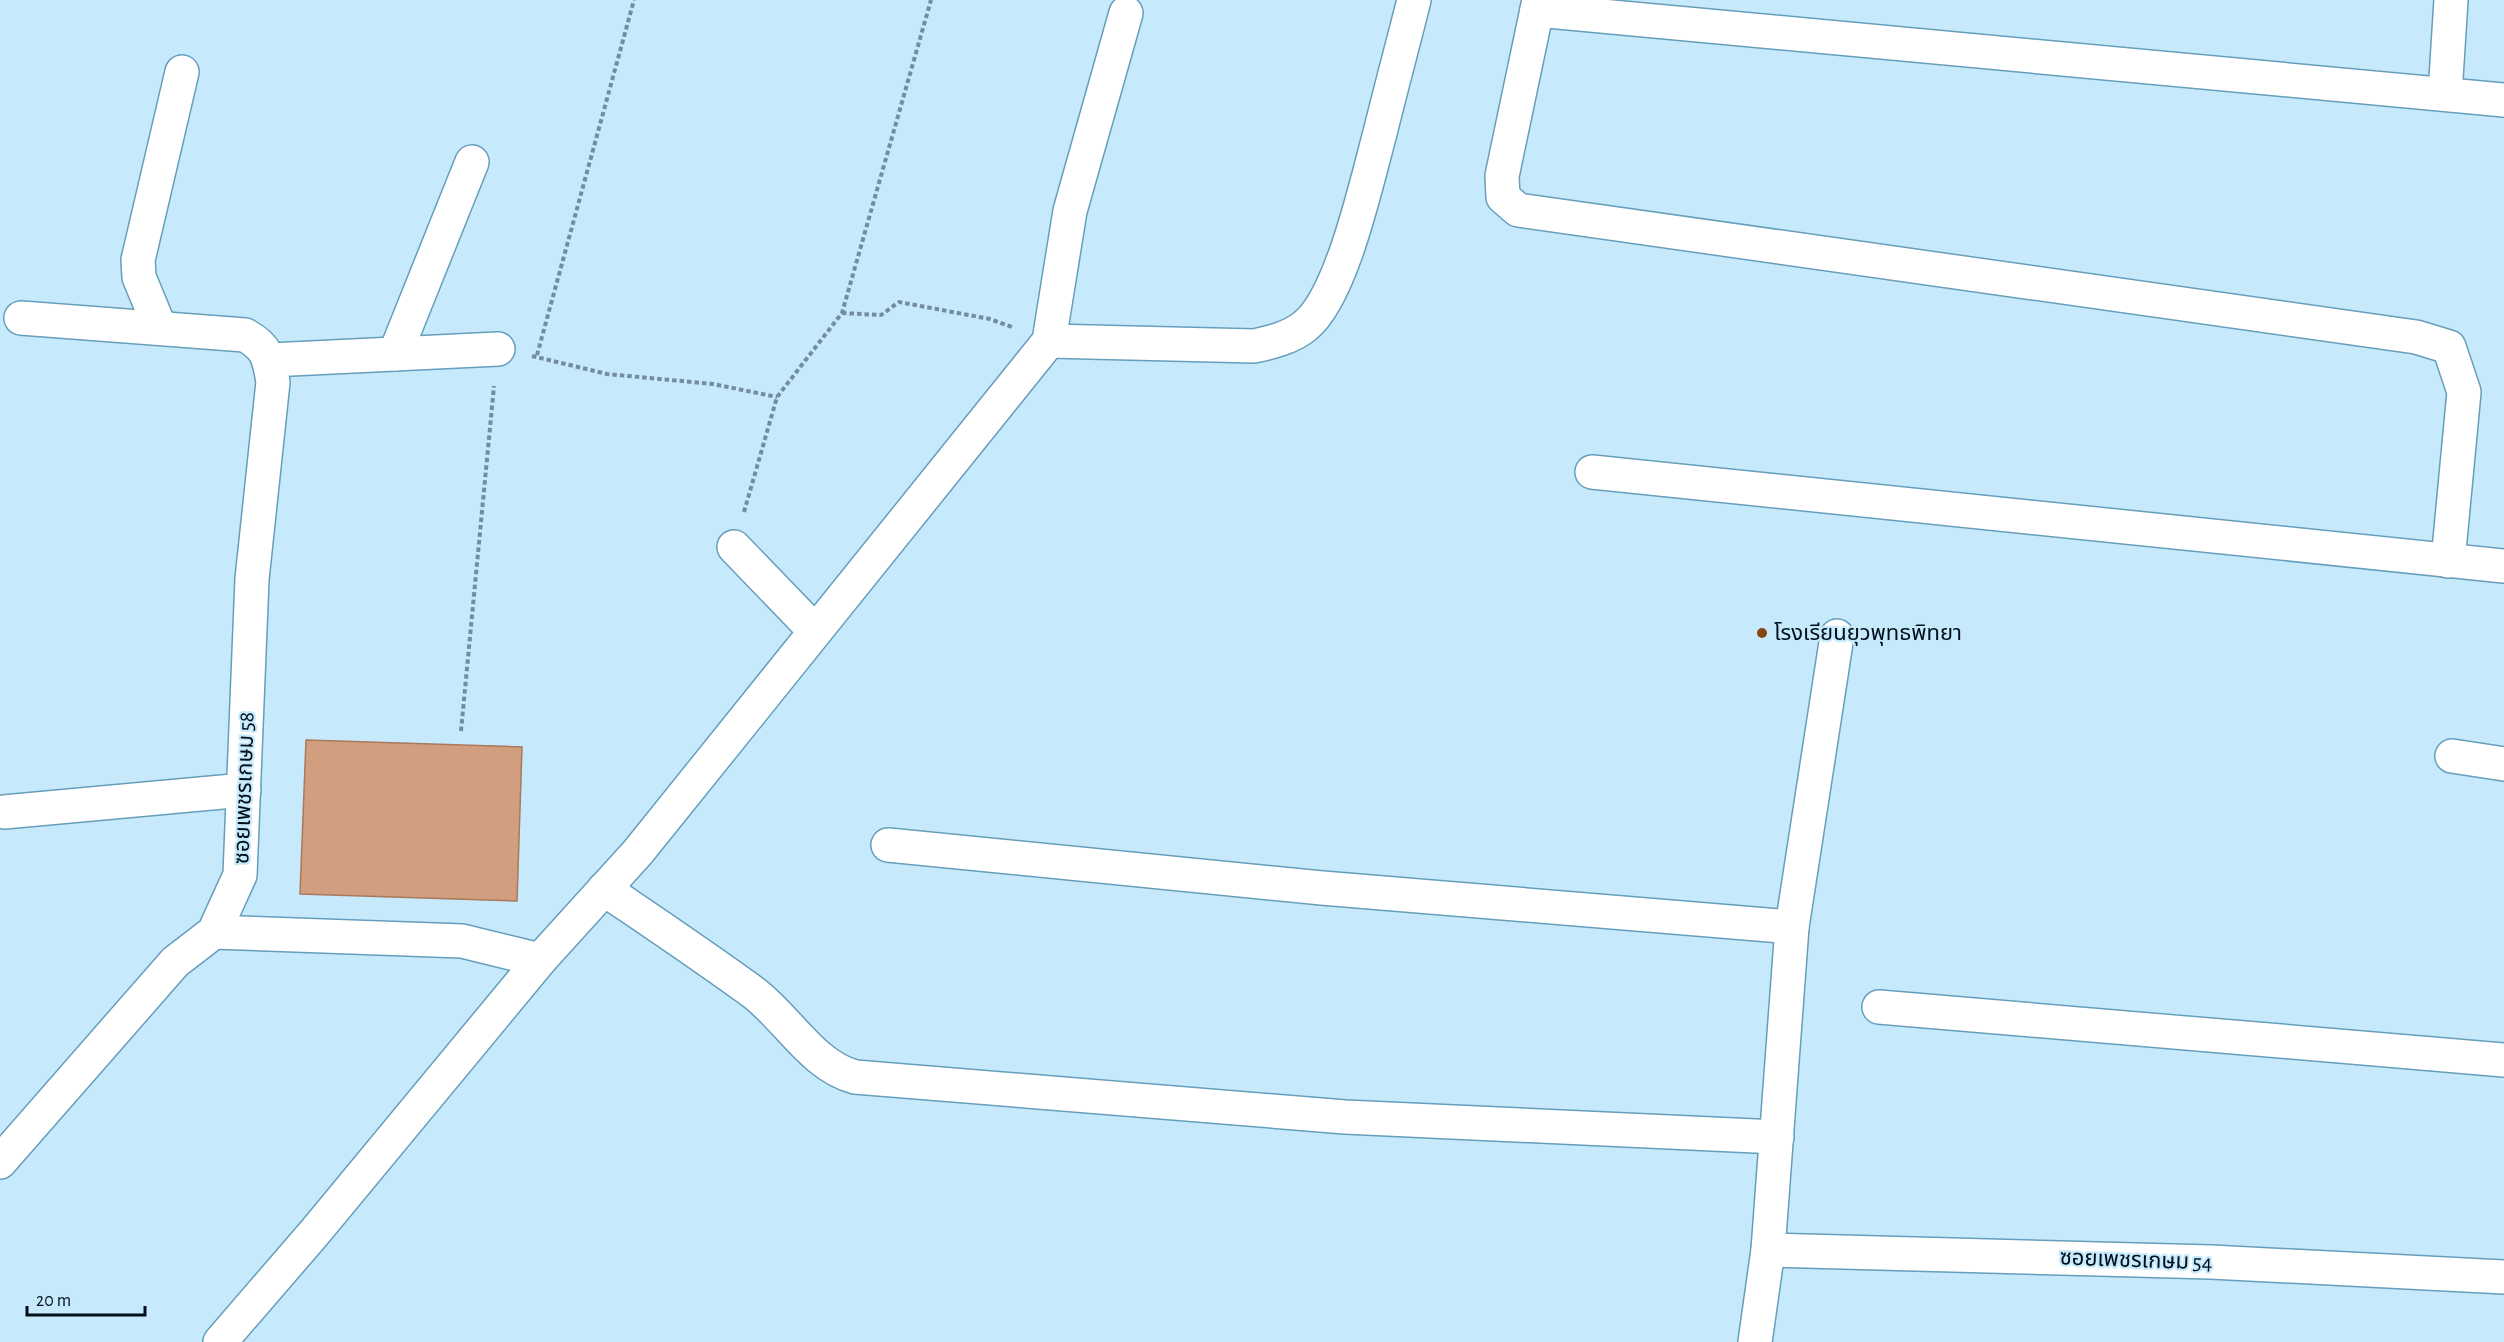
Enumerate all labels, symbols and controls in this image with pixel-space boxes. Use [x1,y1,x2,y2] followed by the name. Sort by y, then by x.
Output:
[1774,622,1962,646] place label: โรงเรียนยุวพุทธพิทยา
[1755,626,1769,640] marker: โรงเรียนยุวพุทธพิทยา
[230,711,258,865] street label: ซอยเพชรเกษม 58
[2059,1246,2213,1274] street label: ซอยเพชรเกษม 54
[27,1279,146,1317] scale bar
[36,1292,71,1310] text: 20 m

